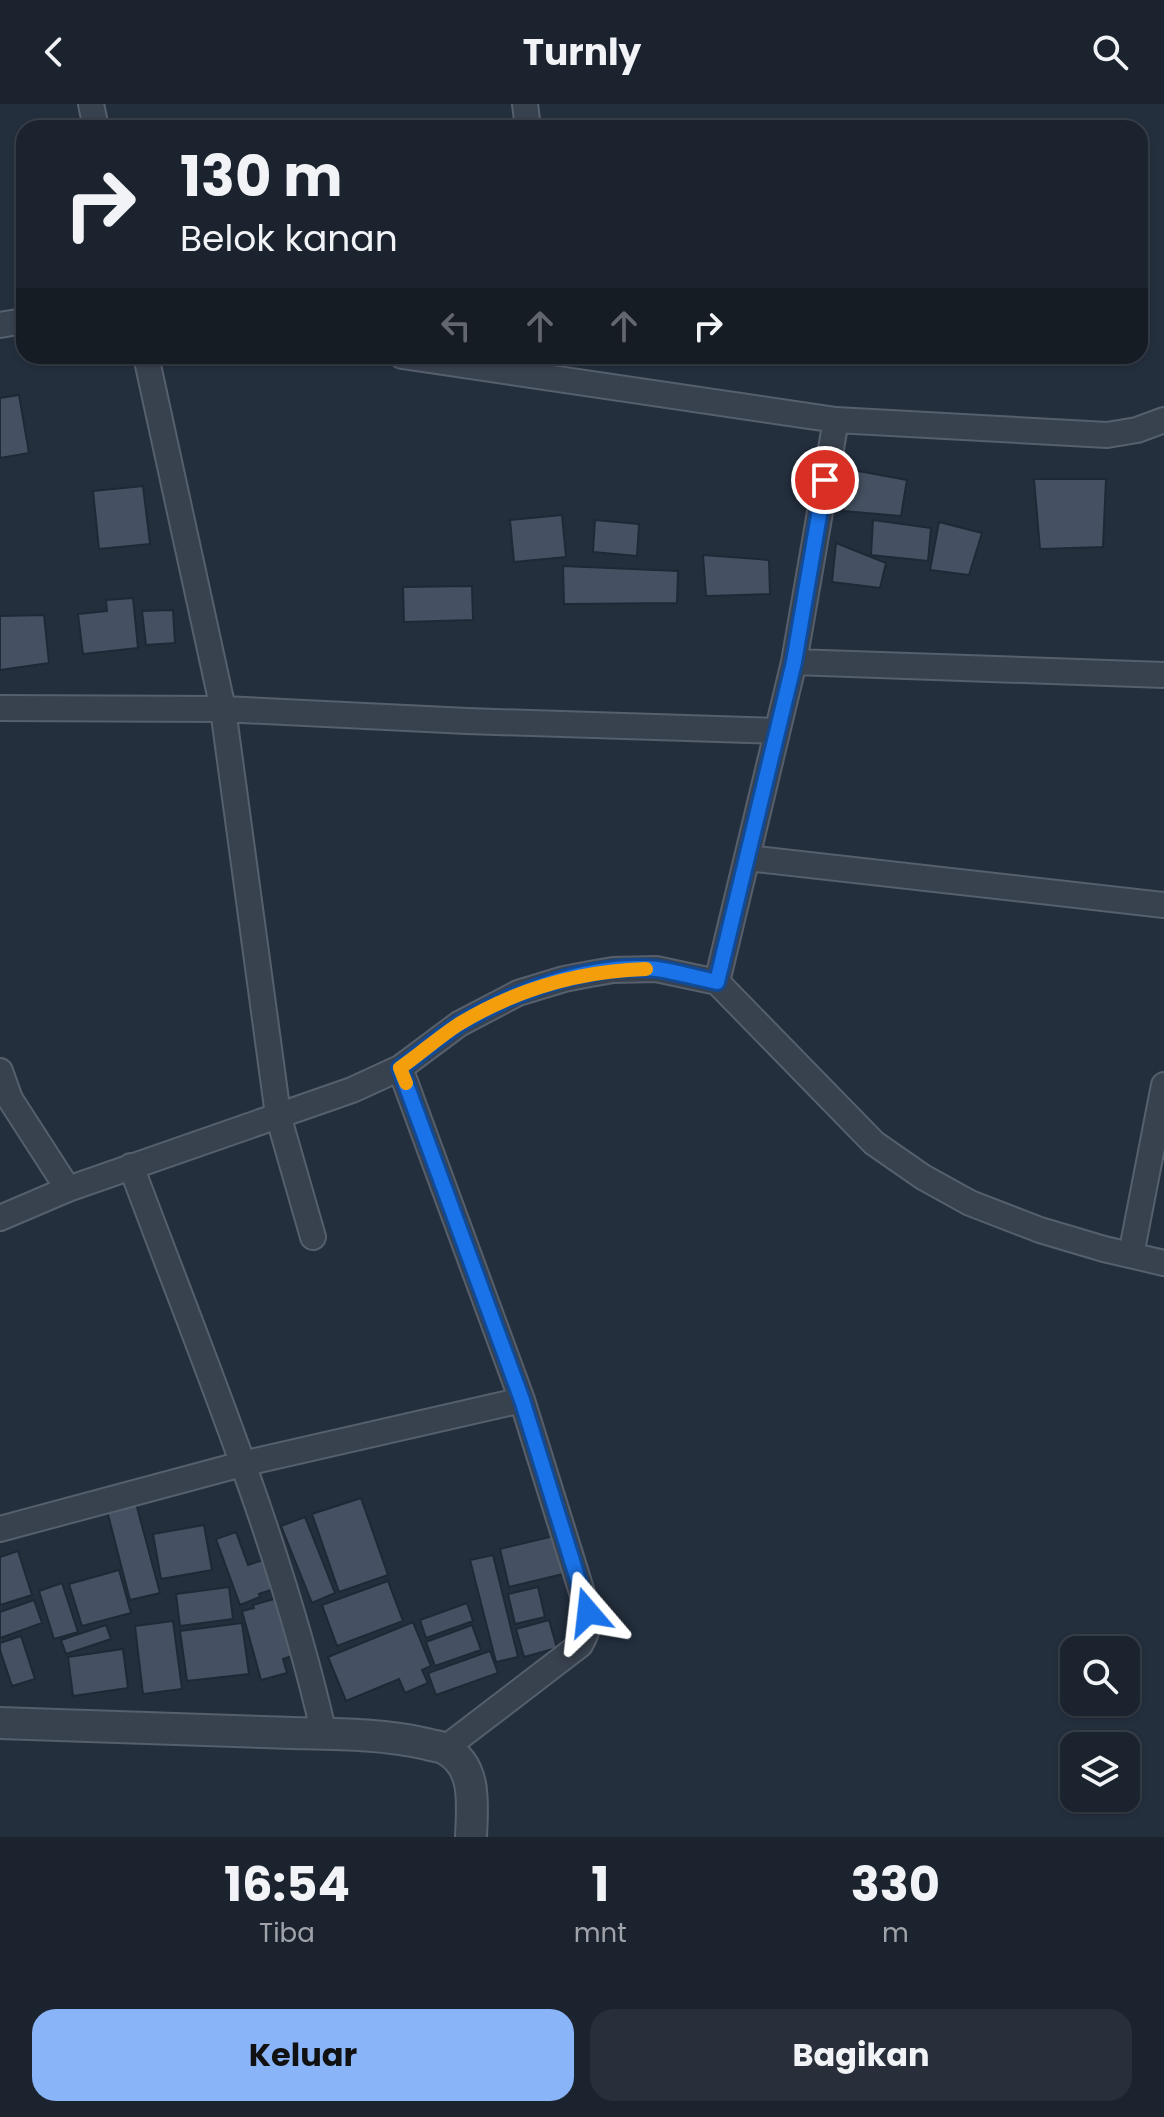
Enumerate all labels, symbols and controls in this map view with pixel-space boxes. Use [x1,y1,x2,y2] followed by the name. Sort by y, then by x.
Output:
[523,27,641,78] text: Turnly
[32,30,76,74] icon: back
[1088,30,1132,74] icon: search
[180,137,343,216] text: 130 m
[48,152,152,256] icon: right
[180,213,398,264] text: Belok kanan
[434,304,478,348] icon: left
[518,304,562,348] icon: ahead
[602,304,646,348] icon: ahead
[686,304,730,348] icon: right
[791,446,859,514] pin
[803,458,847,502] icon: arrive
[546,1570,630,1654] position arrow
[1060,1636,1140,1812] map controls
[1060,1636,1140,1716] button: search
[1060,1732,1140,1812] button: layers
[224,1851,350,1918] text: 16:54
[591,1851,609,1918] text: 1
[851,1851,940,1918] text: 330
[259,1915,315,1951] text: Tiba
[574,1915,627,1951] text: mnt
[882,1915,909,1951] text: m
[32,2009,574,2101] button: Keluar
[590,2009,1132,2101] button: Bagikan

